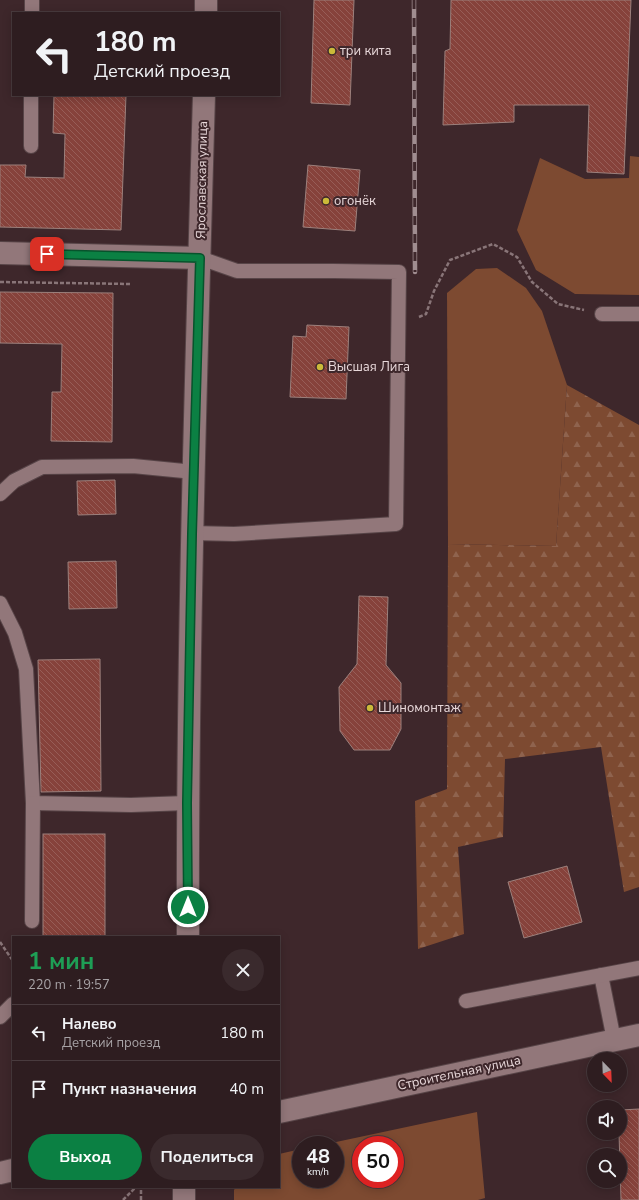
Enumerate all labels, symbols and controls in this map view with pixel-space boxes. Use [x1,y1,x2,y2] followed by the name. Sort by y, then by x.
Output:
[94,23,177,61] text: 180 m
[28,28,80,80] icon: left
[340,42,392,60] place label: три кита
[327,46,337,56] marker: три кита
[94,59,230,83] text: Детский проезд
[192,121,212,239] street label: Ярославская улица
[334,192,376,210] place label: огонёк
[321,196,331,206] marker: огонёк
[30,237,64,271] pin
[36,243,58,265] icon: arrive
[328,358,410,376] place label: Высшая Лига
[315,362,325,372] marker: Высшая Лига
[378,699,462,717] place label: Шиномонтаж
[365,703,375,713] marker: Шиномонтаж
[167,886,209,928] position arrow
[28,945,94,977] text: 1 мин
[222,949,264,991] button: close
[28,976,110,994] text: 220 m · 19:57
[62,1014,117,1034] text: Налево
[28,1022,50,1044] icon: left
[220,1023,264,1043] text: 180 m
[62,1034,160,1052] text: Детский проезд
[396,1051,522,1095] street label: Строительная улица
[587,1052,627,1092] north arrow
[587,1052,627,1188] map controls
[28,1078,50,1100] icon: arrive
[62,1079,197,1099] text: Пункт назначения
[229,1079,264,1099] text: 40 m
[587,1100,627,1140] button: sound
[28,1134,142,1180] button: Выход
[150,1134,264,1180] button: Поделиться
[352,1136,404,1188] speed limit sign: 50
[306,1143,330,1170] text: 48
[587,1148,627,1188] button: search
[307,1165,329,1179] text: km/h

